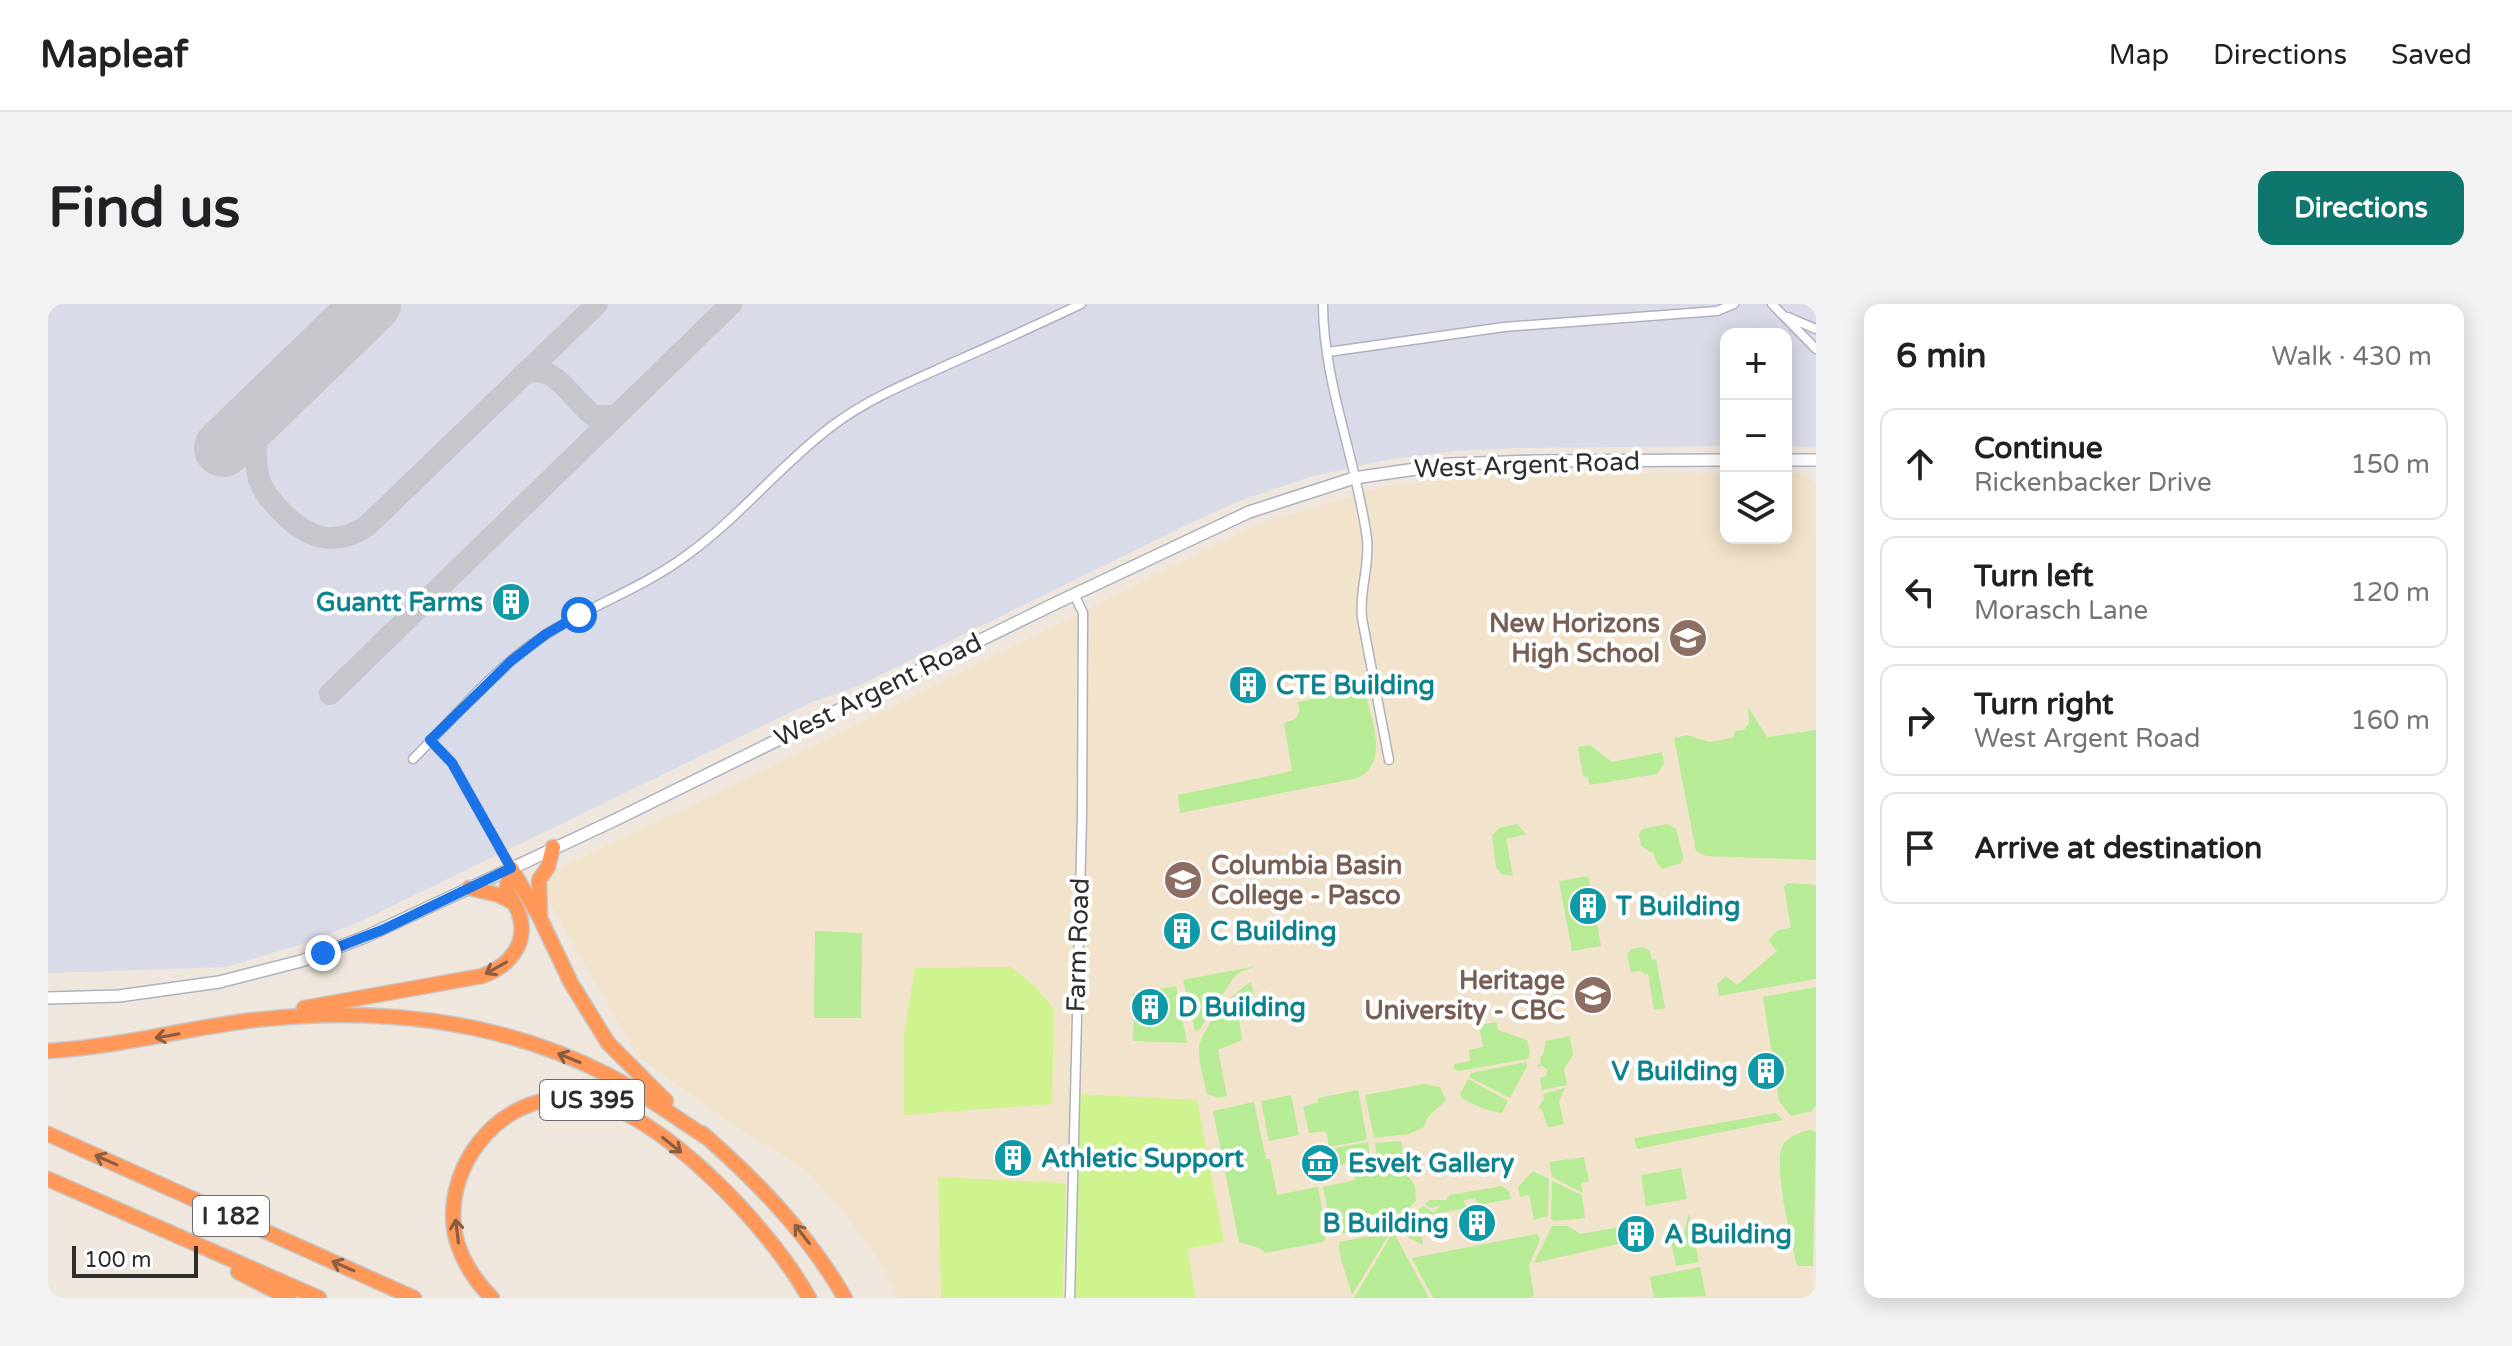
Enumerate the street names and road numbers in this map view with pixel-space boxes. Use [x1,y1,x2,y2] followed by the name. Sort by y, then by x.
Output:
[1413,446,1641,484] street label: West Argent Road
[769,626,987,754] street label: West Argent Road
[1060,877,1096,1013] street label: Farm Road
[540,1080,644,1120] road number: US 395
[193,1196,269,1236] road number: I 182

